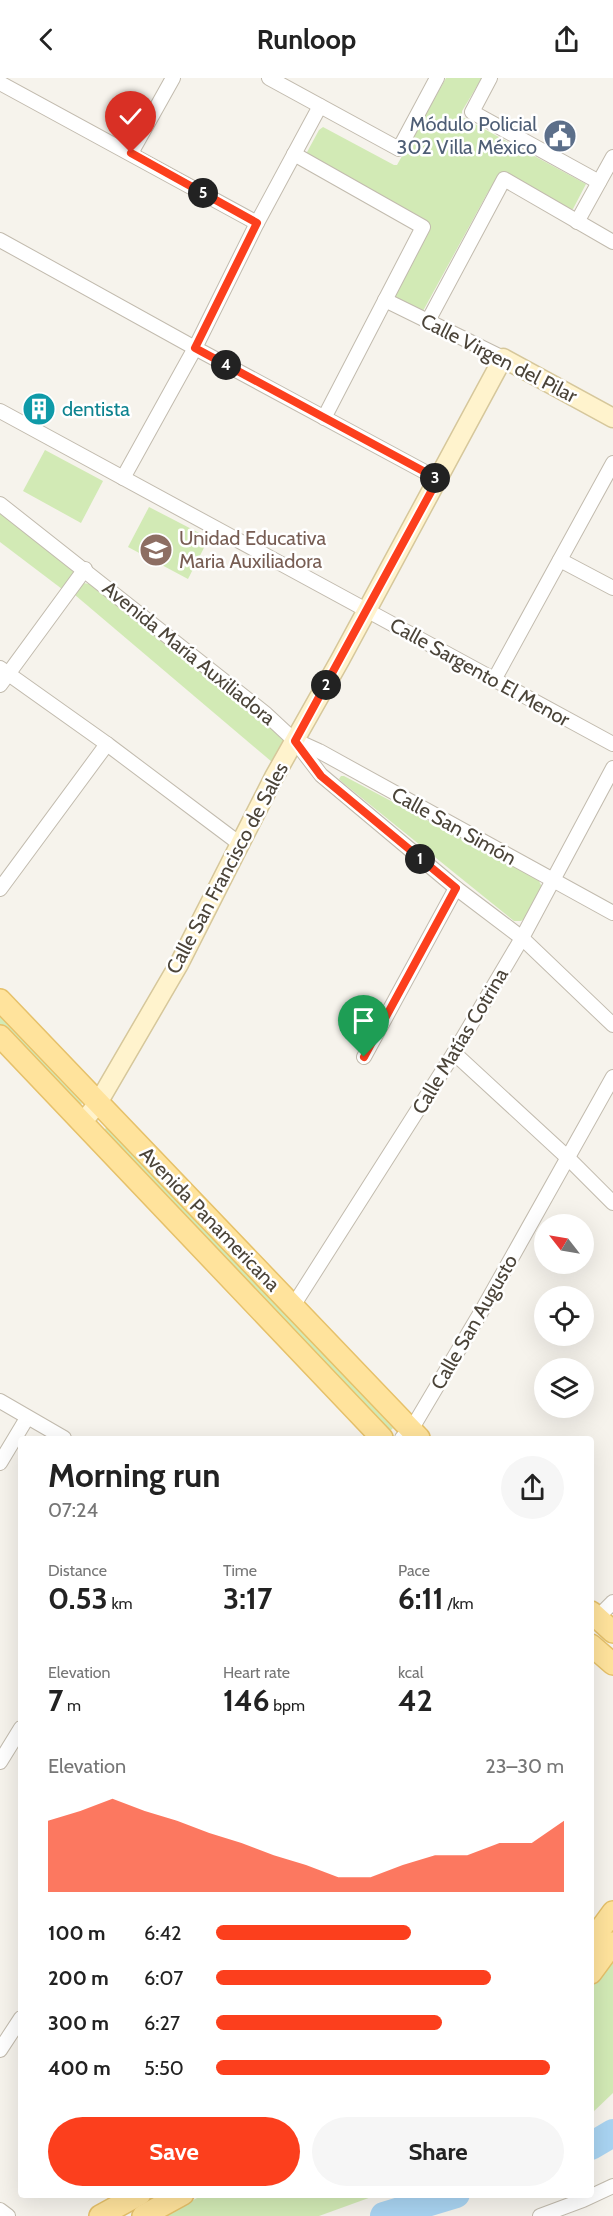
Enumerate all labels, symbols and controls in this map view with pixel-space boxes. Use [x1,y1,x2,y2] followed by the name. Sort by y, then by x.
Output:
[30,23,63,56] icon: back
[257,23,356,56] text: Runloop
[550,23,583,56] icon: share
[105,91,156,153] pin
[114,100,147,133] icon: check
[397,112,537,159] place label: Módulo Policial 302 Villa México
[542,118,578,154] public building icon: Módulo Policial 302 Villa México
[188,178,218,208] pin: 5
[199,183,207,202] text: 5
[417,308,582,408] street label: Calle Virgen del Pilar
[211,350,241,380] pin: 4
[221,355,231,374] text: 4
[21,391,57,427] building icon: dentista
[62,397,130,421] place label: dentista
[420,463,450,493] pin: 3
[431,468,439,487] text: 3
[179,526,326,573] place label: Unidad Educativa Maria Auxiliadora
[138,532,174,568] school or university icon: Unidad Educativa Maria Auxiliadora
[98,576,280,730] street label: Avenida María Auxiliadora
[386,613,575,732] street label: Calle Sargento El Menor
[311,670,341,700] pin: 2
[322,675,330,694] text: 2
[161,758,293,978] street label: Calle San Francisco de Sales
[388,782,520,870] street label: Calle San Simón
[405,844,435,874] pin: 1
[417,849,423,868] text: 1
[407,963,513,1118] street label: Calle Matías Cotrina
[338,995,389,1057] pin
[347,1004,380,1037] icon: arrive
[135,1142,285,1296] street label: Avenida Panamericana
[534,1214,594,1274] north arrow
[534,1214,594,1418] map controls
[426,1250,522,1394] street label: Calle San Augusto
[534,1286,594,1346] button: locate
[534,1358,594,1418] button: layers
[48,1455,220,1495] text: Morning run
[501,1456,564,1519] button: share
[48,1498,98,1522] text: 07:24
[48,1561,107,1580] text: Distance
[223,1561,257,1580] text: Time
[398,1561,430,1580] text: Pace
[48,1580,108,1617] text: 0.53
[223,1580,272,1617] text: 3:17
[398,1580,444,1617] text: 6:11
[108,1594,133,1613] text: km
[444,1594,474,1613] text: /km
[48,1663,111,1682] text: Elevation
[223,1663,290,1682] text: Heart rate
[398,1663,424,1682] text: kcal
[48,1682,63,1719] text: 7
[223,1682,270,1719] text: 146
[398,1682,433,1719] text: 42
[63,1696,81,1715] text: m
[270,1696,305,1715] text: bpm
[48,1754,126,1778] text: Elevation
[485,1754,564,1778] text: 23–30 m
[48,1921,106,1945] text: 100 m
[144,1921,182,1945] text: 6:42
[48,1966,109,1990] text: 200 m
[144,1966,183,1990] text: 6:07
[48,2011,109,2035] text: 300 m
[144,2011,180,2035] text: 6:27
[48,2056,111,2080] text: 400 m
[144,2056,184,2080] text: 5:50
[48,2117,300,2186] button: Save
[312,2117,564,2186] button: Share

